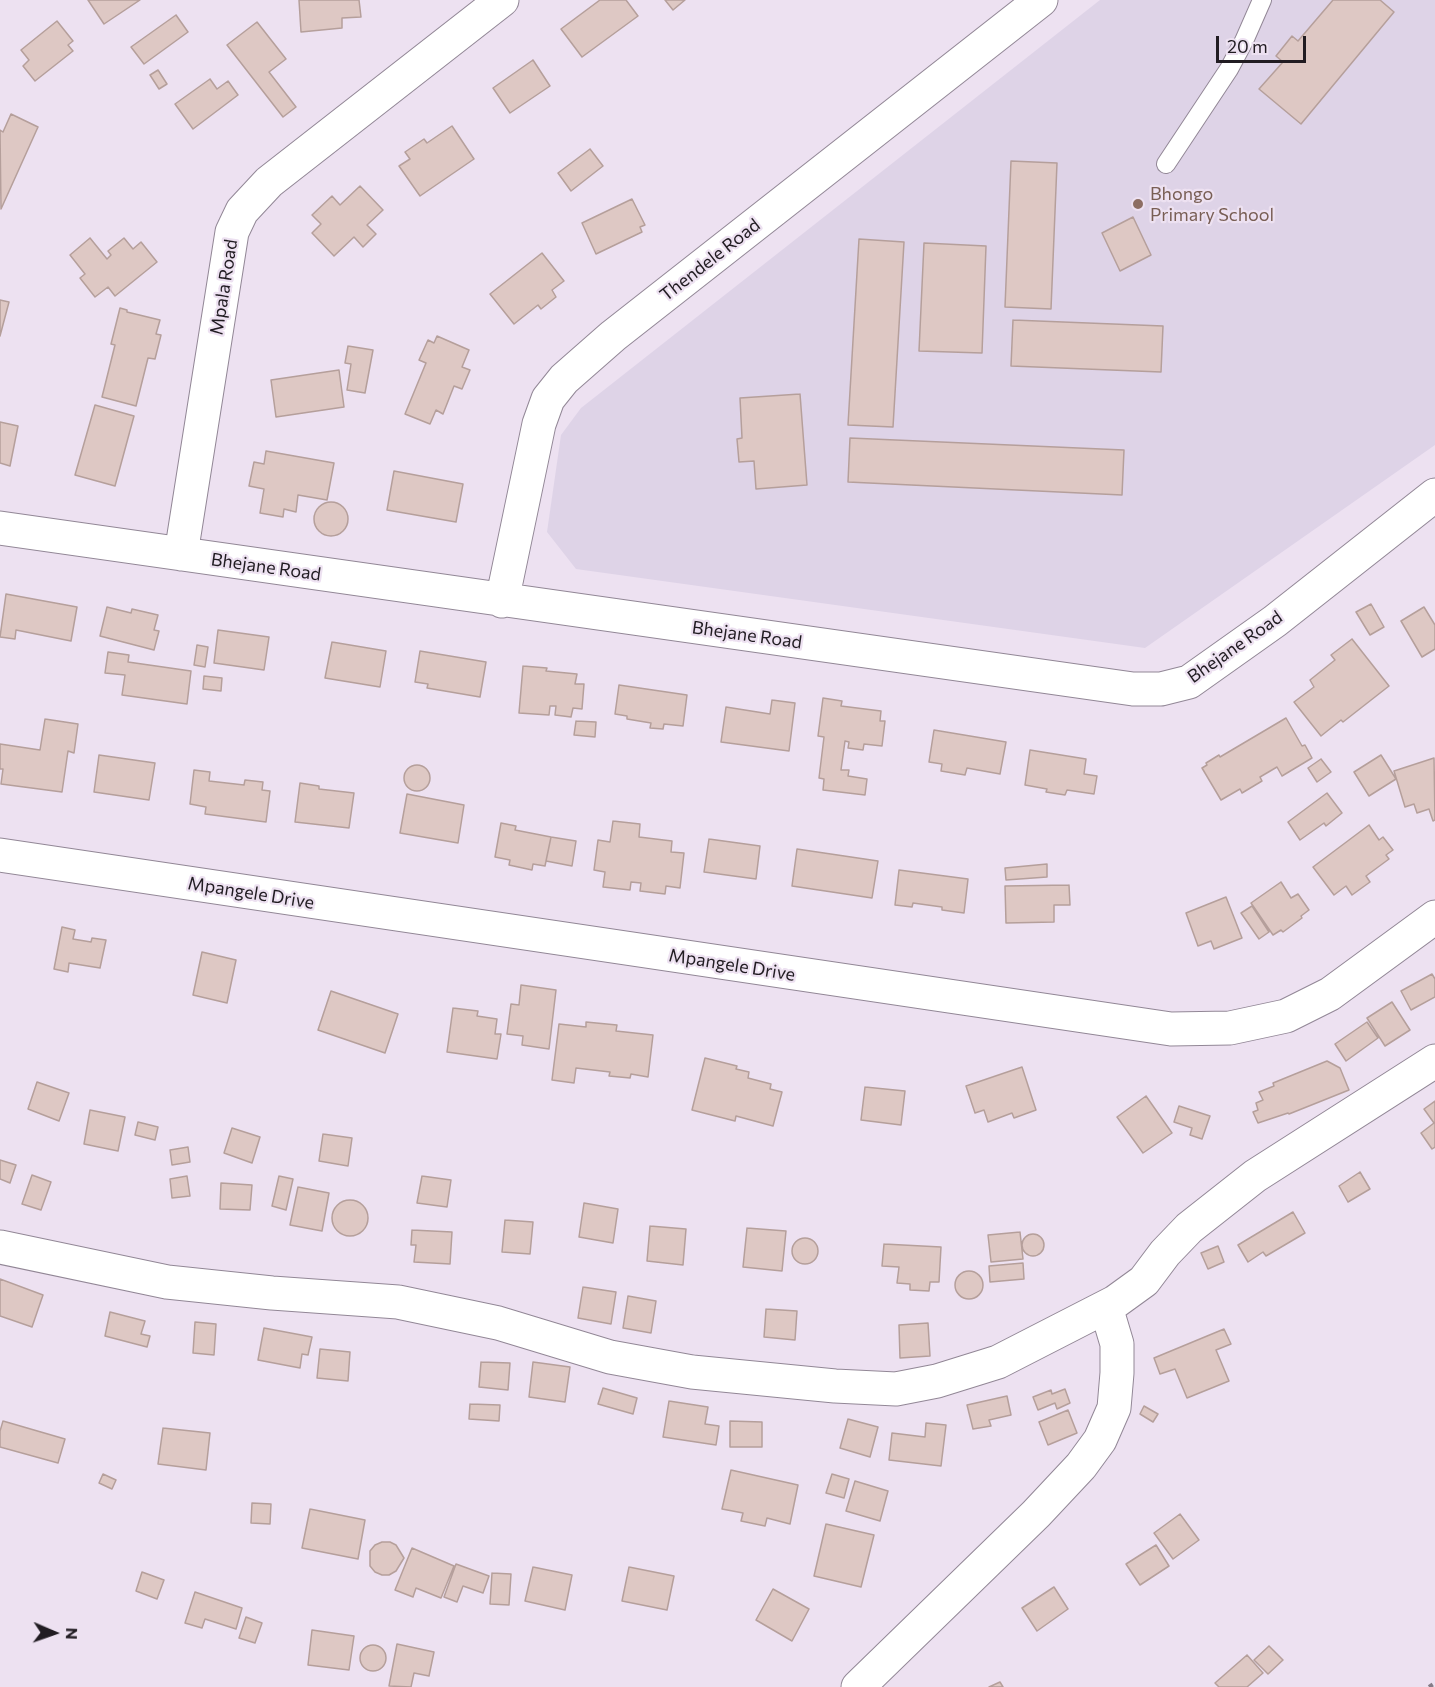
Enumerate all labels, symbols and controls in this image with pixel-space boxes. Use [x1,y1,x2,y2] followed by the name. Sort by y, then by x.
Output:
[1219,24,1309,62] scale bar
[1227,35,1268,57] text: 20 m
[1150,183,1274,226] place label: Bhongo Primary School
[1131,197,1145,211] marker: Bhongo Primary School
[656,214,764,306] street label: Thendele Road
[206,238,242,336] street label: Mpala Road
[210,549,322,585] street label: Bhejane Road
[1183,606,1287,688] street label: Bhejane Road
[691,617,803,653] street label: Bhejane Road
[186,872,316,914] street label: Mpangele Drive
[667,944,797,986] street label: Mpangele Drive
[24,1603,84,1663] north arrow
[63,1627,82,1640] text: N

